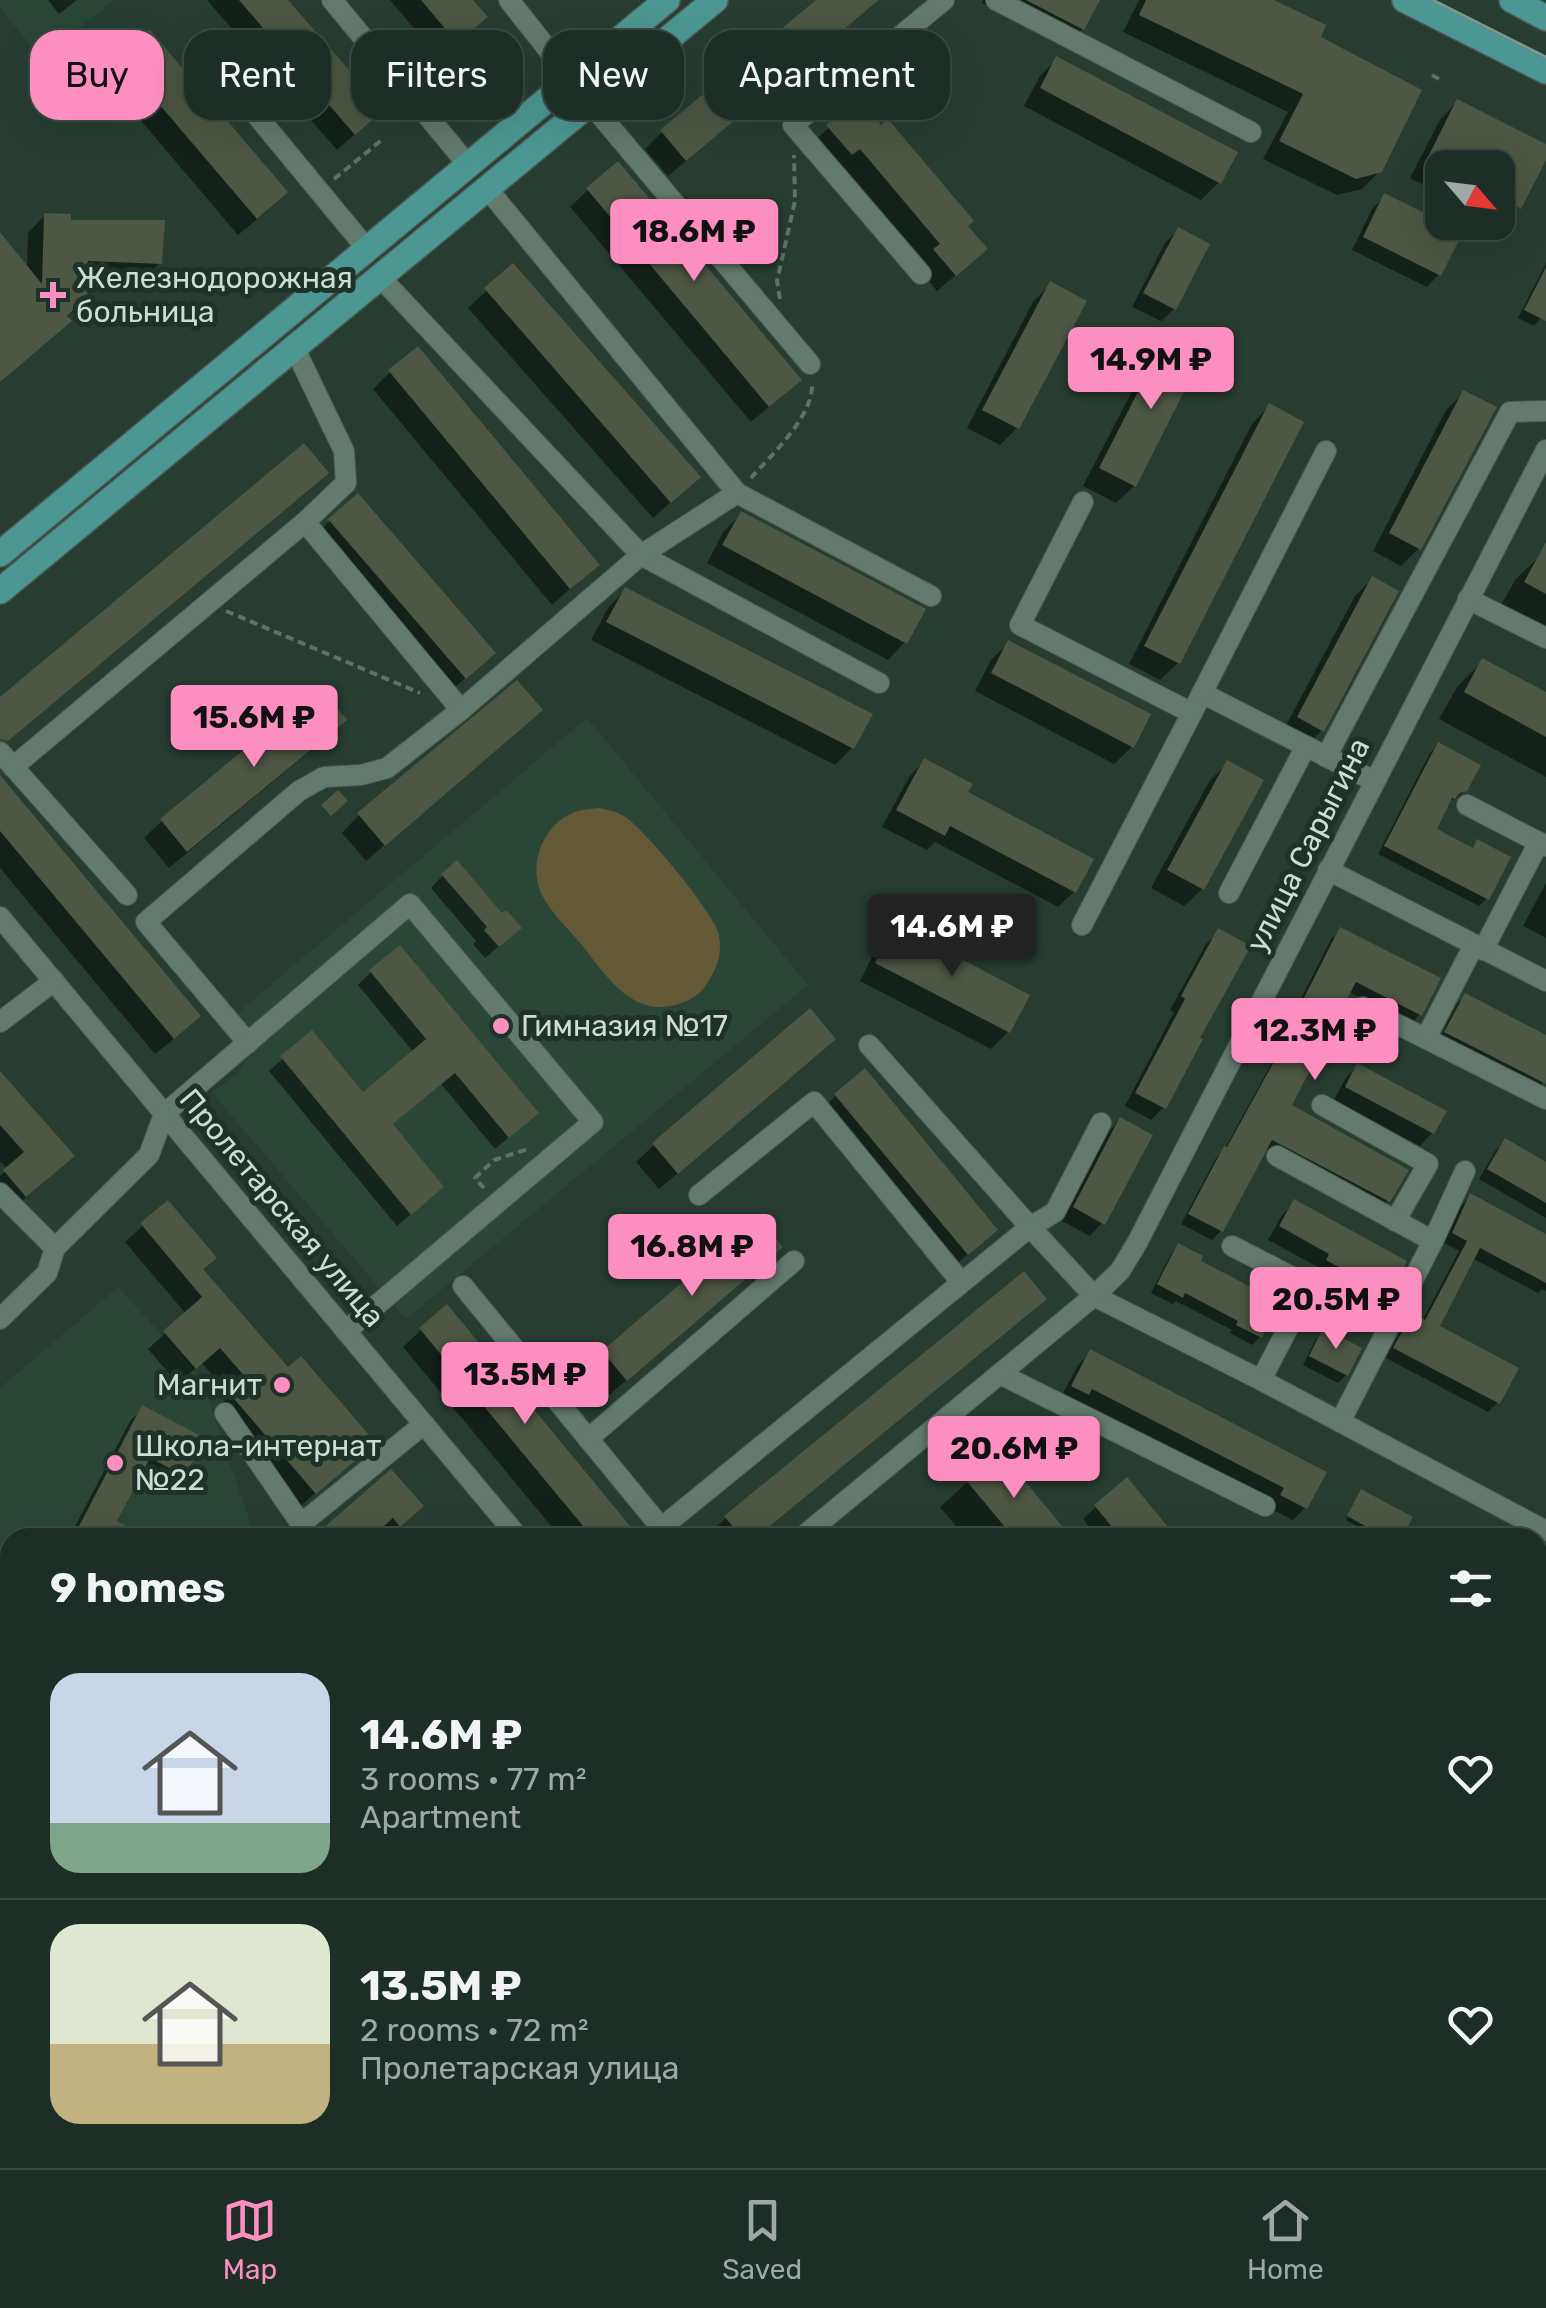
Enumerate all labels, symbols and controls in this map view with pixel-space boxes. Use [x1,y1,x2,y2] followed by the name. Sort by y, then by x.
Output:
[30,30,164,120] chip: Buy
[184,30,331,120] chip: Rent
[351,30,523,120] chip: Filters
[543,30,684,120] chip: New
[704,30,950,120] chip: Apartment
[1425,150,1515,240] north arrow
[1425,150,1515,240] map controls
[602,199,786,284] pin: 18.6M ₽
[632,212,756,250] text: 18.6M ₽
[76,260,353,330] place label: Железнодорожная больница
[40,282,66,308] marker: Железнодорожная больница
[1059,327,1243,412] pin: 14.9M ₽
[1090,340,1212,378] text: 14.9M ₽
[162,685,346,770] pin: 15.6M ₽
[193,698,315,736] text: 15.6M ₽
[1239,732,1377,958] street label: улица Сарыгина
[860,894,1044,979] pin: 14.6M ₽
[890,907,1014,945] text: 14.6M ₽
[1223,998,1407,1083] pin: 12.3M ₽
[521,1008,728,1044] place label: Гимназия №17
[1253,1011,1377,1049] text: 12.3M ₽
[490,1015,512,1037] marker: Гимназия №17
[172,1082,392,1334] street label: Пролетарская улица
[600,1214,784,1299] pin: 16.8M ₽
[630,1227,754,1265] text: 16.8M ₽
[1244,1267,1428,1352] pin: 20.5M ₽
[1272,1280,1400,1318] text: 20.5M ₽
[433,1342,617,1427] pin: 13.5M ₽
[463,1355,587,1393] text: 13.5M ₽
[157,1367,262,1403] place label: Магнит
[271,1374,293,1396] marker: Магнит
[922,1416,1106,1501] pin: 20.6M ₽
[135,1428,381,1498] place label: Школа-интернат №22
[950,1429,1078,1467] text: 20.6M ₽
[104,1452,126,1474] marker: Школа-интернат №22
[1443,1561,1498,1616] icon: filters
[50,1563,225,1613] text: 9 homes
[360,1710,522,1760] text: 14.6M ₽
[130,1713,250,1833] icon: home
[1443,1746,1498,1801] icon: heart
[360,1760,587,1798] text: 3 rooms · 77 m²
[360,1798,521,1836] text: Apartment
[360,1961,522,2011] text: 13.5M ₽
[130,1964,250,2084] icon: home
[1443,1997,1498,2052] icon: heart
[360,2011,589,2049] text: 2 rooms · 72 m²
[360,2049,679,2087] text: Пролетарская улица
[222,2193,277,2286] tab: Map
[722,2193,802,2286] tab: Saved
[1247,2193,1324,2286] tab: Home

